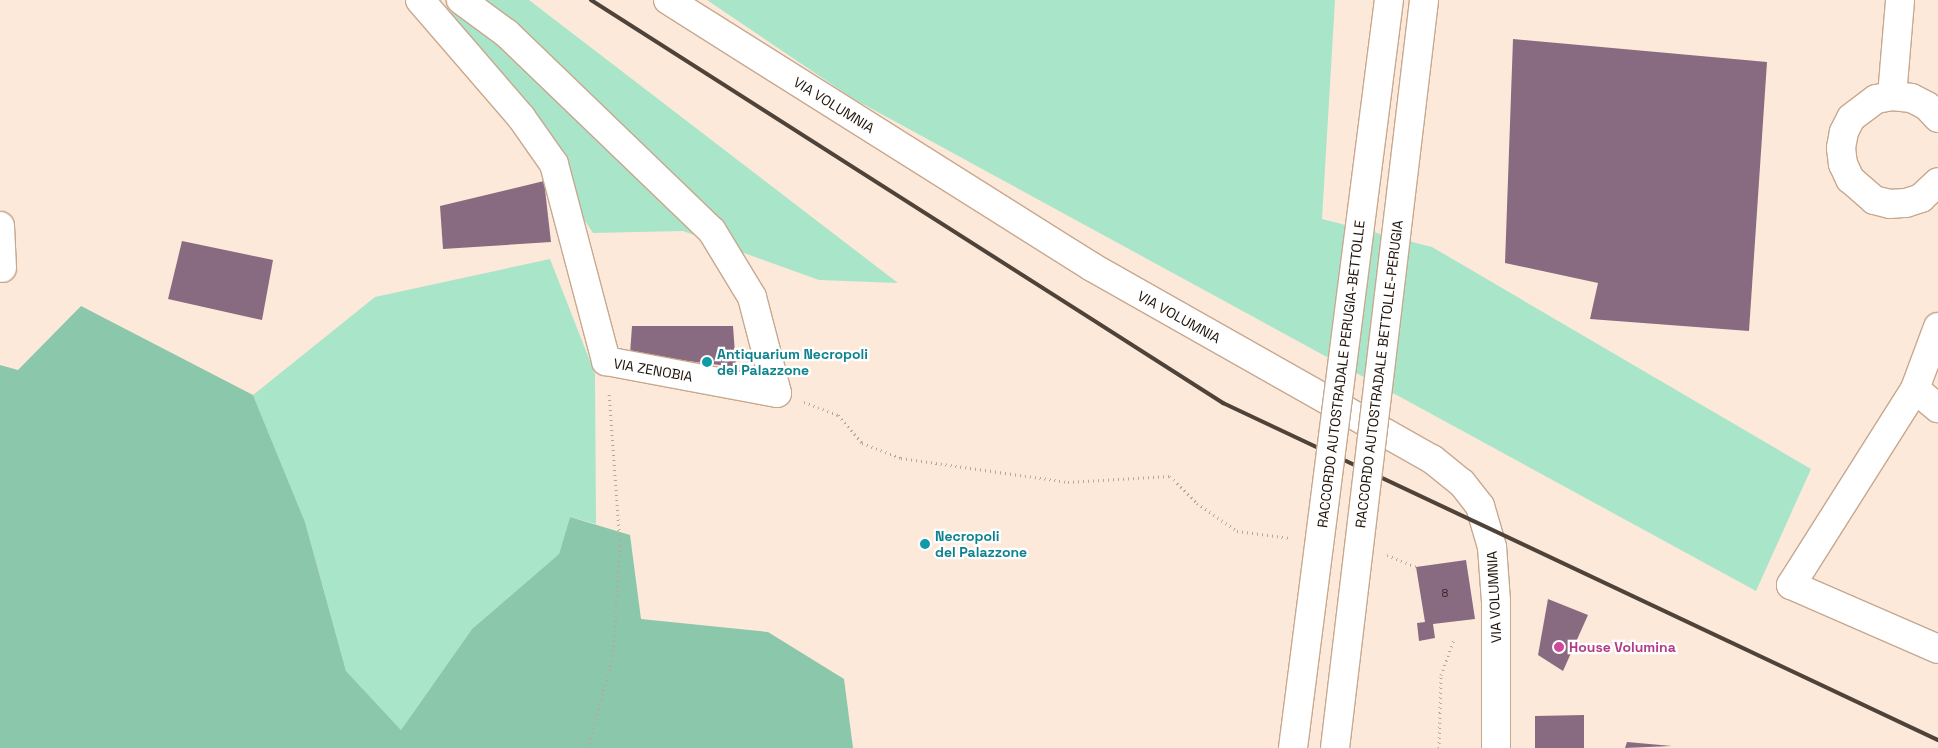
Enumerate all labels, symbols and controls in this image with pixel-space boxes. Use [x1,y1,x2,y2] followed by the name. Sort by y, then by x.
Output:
[790,73,878,137] street label: VIA VOLUMNIA
[1314,219,1368,529] street label: RACCORDO AUTOSTRADALE PERUGIA-BETTOLLE
[1352,219,1406,529] street label: RACCORDO AUTOSTRADALE BETTOLLE-PERUGIA
[1134,287,1224,347] street label: VIA VOLUMNIA
[717,346,868,378] place label: Antiquarium Necropoli del Palazzone
[612,355,694,385] street label: VIA ZENOBIA
[701,356,713,368] marker: Antiquarium Necropoli del Palazzone
[935,528,1027,560] place label: Necropoli del Palazzone
[919,538,931,550] marker: Necropoli del Palazzone
[1483,550,1505,644] street label: VIA VOLUMNIA
[1442,586,1448,600] house number: 8
[1569,639,1676,655] place label: House Volumina
[1553,641,1565,653] marker: House Volumina

